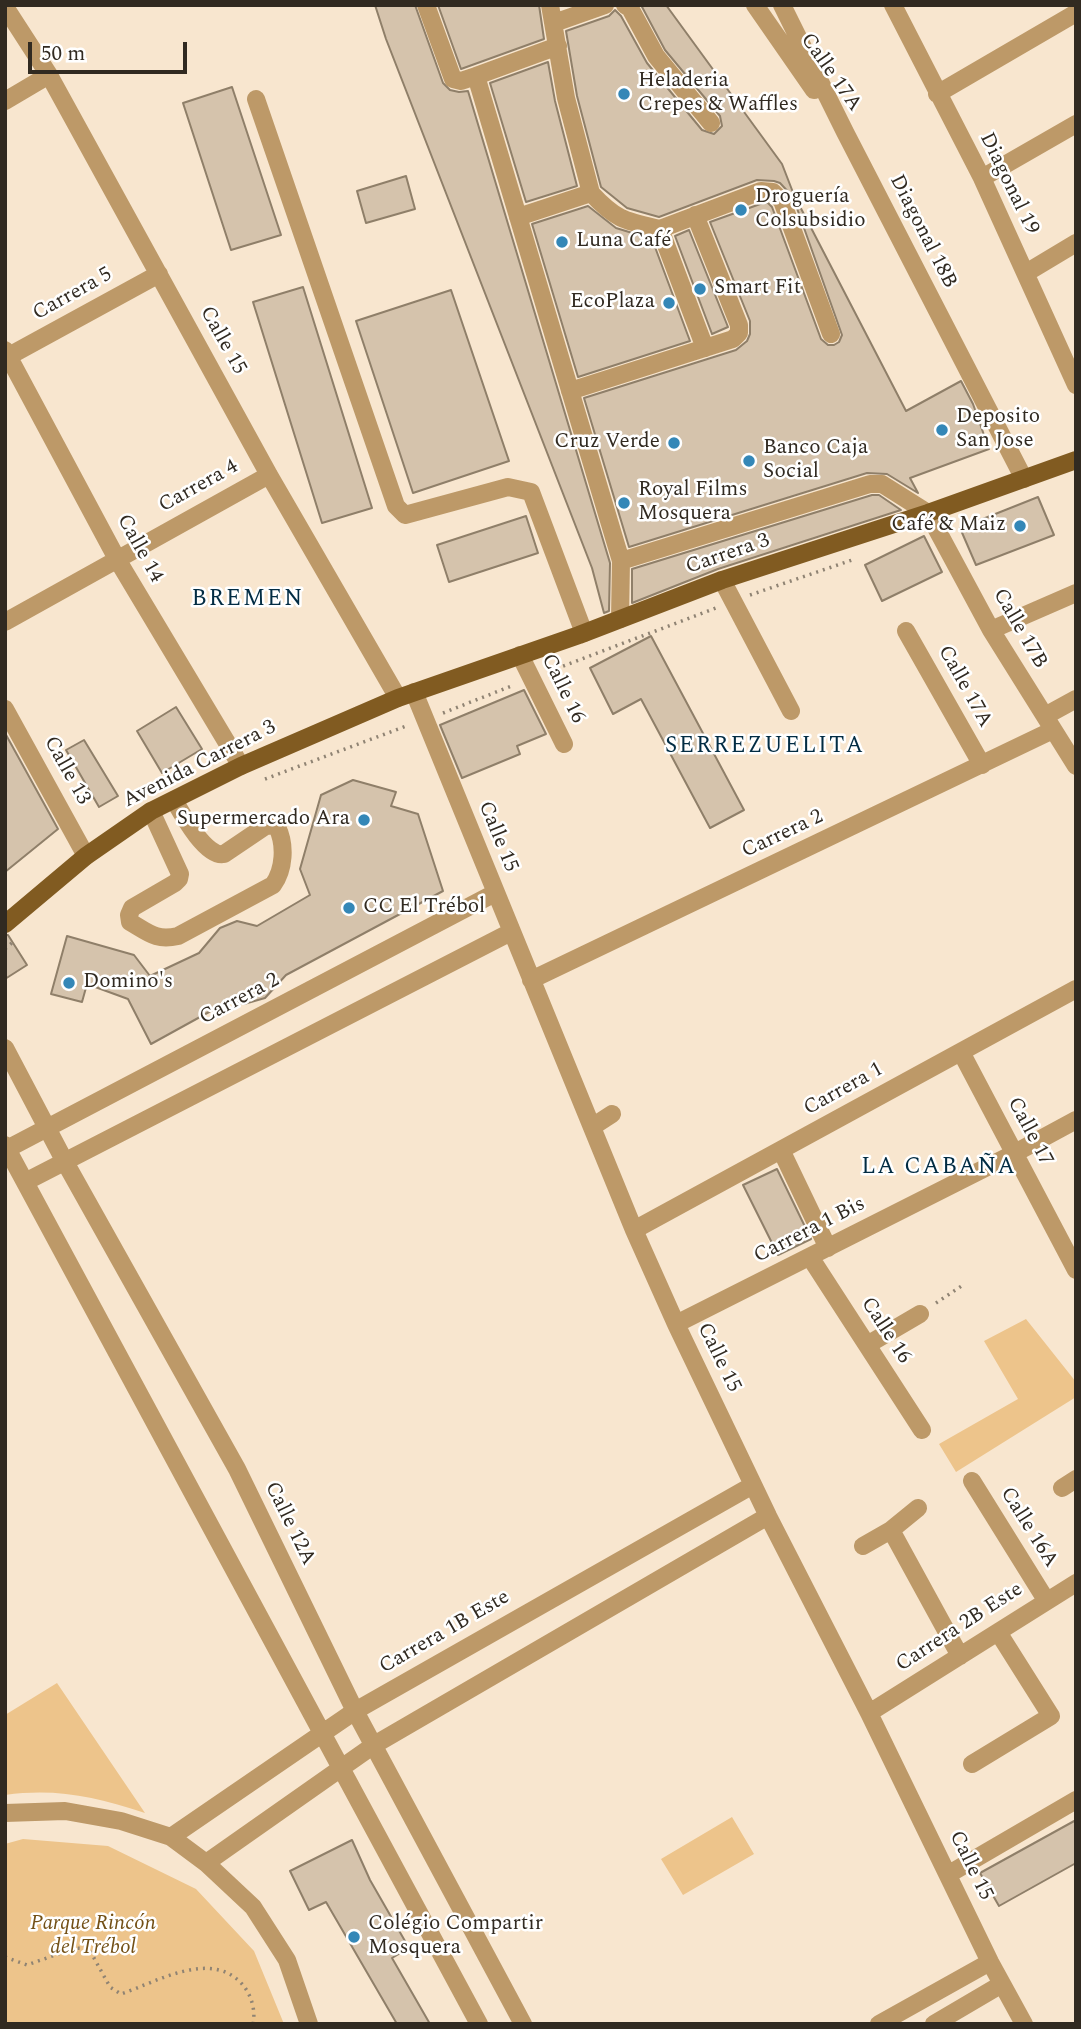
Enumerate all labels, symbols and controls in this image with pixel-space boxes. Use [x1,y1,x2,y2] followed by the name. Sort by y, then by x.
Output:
[32,28,191,72] scale bar
[794,29,866,117] street label: Calle 17A
[41,38,85,70] text: 50 m
[638,69,798,119] place label: Heladeria Crepes & Waffles
[616,86,632,102] marker: Heladeria Crepes & Waffles
[972,129,1044,239] street label: Diagonal 19
[883,171,961,293] street label: Diagonal 18B
[755,185,866,235] place label: Droguería Colsubsidio
[733,202,749,218] marker: Droguería Colsubsidio
[576,229,671,255] place label: Luna Café
[554,234,570,250] marker: Luna Café
[29,263,117,327] street label: Carrera 5
[714,276,801,302] place label: Smart Fit
[692,281,708,297] marker: Smart Fit
[570,290,655,316] place label: EcoPlaza
[661,295,677,311] marker: EcoPlaza
[193,302,251,380] street label: Calle 15
[956,405,1040,455] place label: Deposito San Jose
[934,422,950,438] marker: Deposito San Jose
[554,430,660,456] place label: Cruz Verde
[666,435,682,451] marker: Cruz Verde
[763,436,868,486] place label: Banco Caja Social
[741,453,757,469] marker: Banco Caja Social
[155,455,243,519] street label: Carrera 4
[638,478,747,528] place label: Royal Films Mosquera
[616,495,632,511] marker: Royal Films Mosquera
[110,510,168,588] street label: Calle 14
[891,513,1006,539] place label: Café & Maiz
[1012,518,1028,534] marker: Café & Maiz
[683,529,773,581] street label: Carrera 3
[986,585,1052,673] street label: Calle 17B
[192,586,304,614] district label: BREMEN
[931,642,997,732] street label: Calle 17A
[534,650,590,728] street label: Calle 16
[119,716,281,814] street label: Avenida Carrera 3
[37,732,95,810] street label: Calle 13
[666,733,864,761] district label: SERREZUELITA
[471,798,523,876] street label: Calle 15
[738,805,828,865] street label: Carrera 2
[177,807,350,833] place label: Supermercado Ara
[356,812,372,828] marker: Supermercado Ara
[363,895,485,921] place label: CC El Trébol
[341,900,357,916] marker: CC El Trébol
[196,968,284,1032] street label: Carrera 2
[83,970,173,996] place label: Domino's
[61,975,77,991] marker: Domino's
[800,1058,888,1122] street label: Carrera 1
[1000,1093,1058,1171] street label: Calle 17
[862,1154,1016,1182] district label: LA CABAÑA
[750,1192,870,1270] street label: Carrera 1 Bis
[854,1293,916,1369] street label: Calle 16
[690,1319,746,1397] street label: Calle 15
[258,1478,320,1570] street label: Calle 12A
[993,1483,1063,1573] street label: Calle 16A
[892,1578,1028,1678] street label: Carrera 2B Este
[375,1586,515,1680] street label: Carrera 1B Este
[942,1827,998,1905] street label: Calle 15
[30,1912,156,1962] park label: Parque Rincón del Trébol
[368,1912,543,1962] place label: Colégio Compartir Mosquera
[346,1929,362,1945] marker: Colégio Compartir Mosquera

